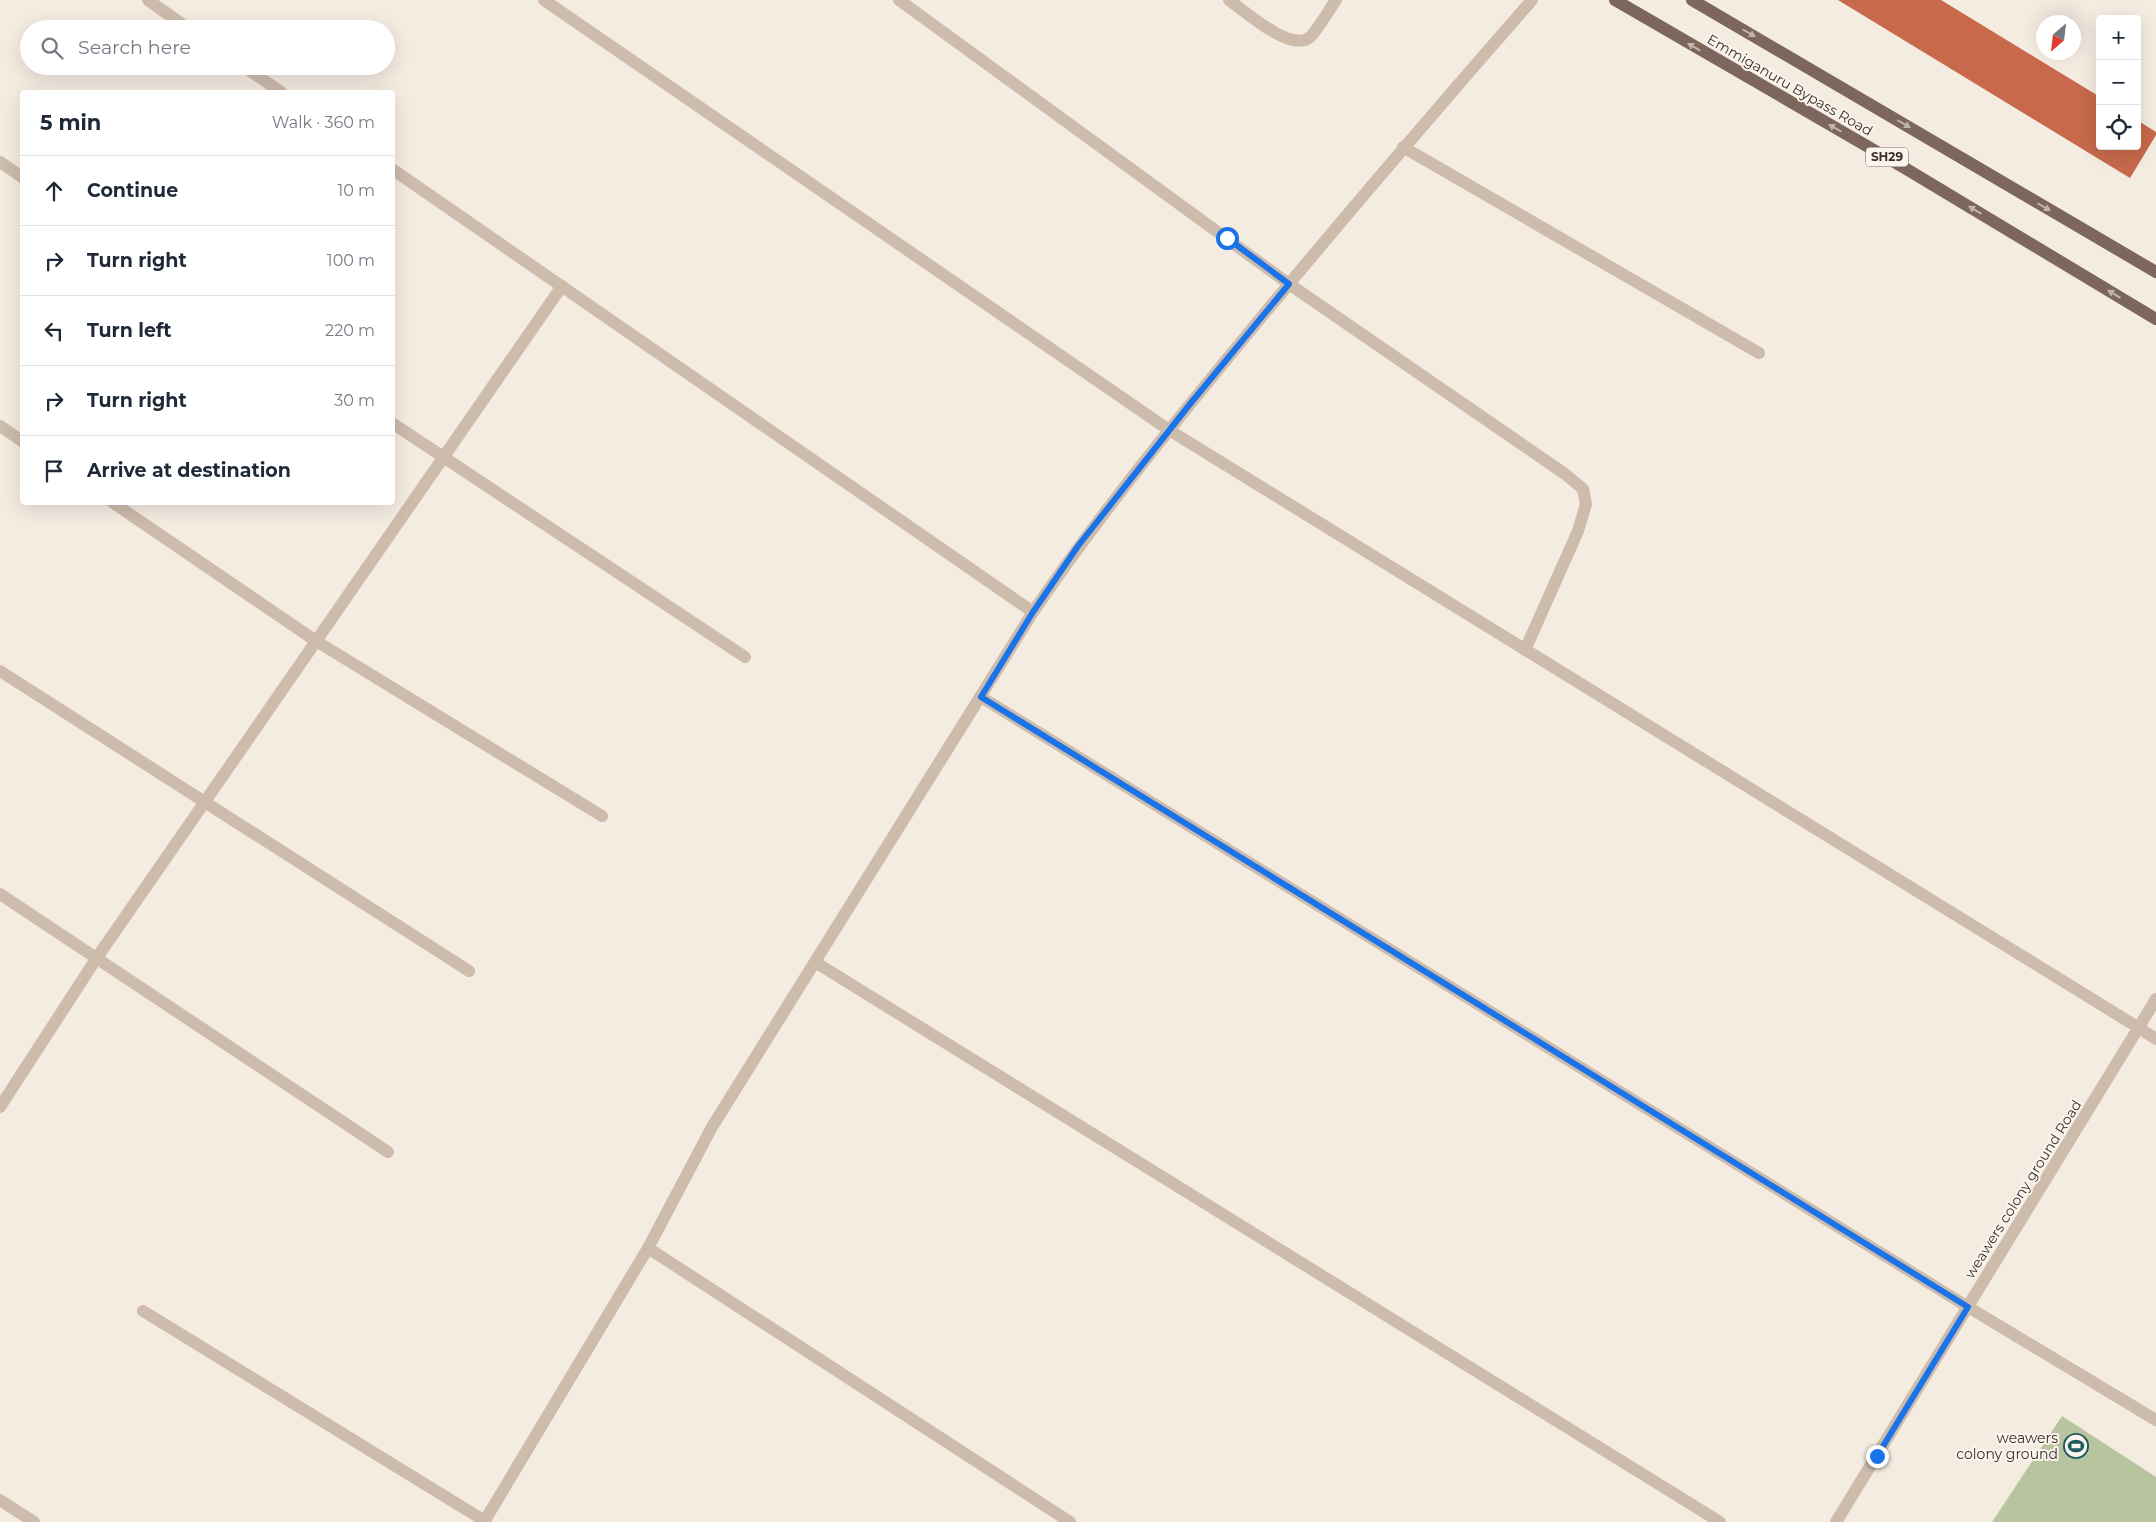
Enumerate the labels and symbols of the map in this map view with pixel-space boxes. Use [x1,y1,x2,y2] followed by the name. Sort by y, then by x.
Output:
[2036,15,2081,60] north arrow
[1742,29,1755,38] one-way arrow
[1704,30,1876,140] street label: Emmiganuru Bypass Road
[1687,43,1700,52] one-way arrow
[1897,120,1911,129] one-way arrow
[1828,123,1842,132] one-way arrow
[1866,148,1908,166] road number: SH29
[2038,202,2051,211] one-way arrow
[1969,206,1982,215] one-way arrow
[1216,227,1239,250] route start
[2108,289,2121,298] one-way arrow
[1961,1096,2085,1282] street label: weawers colony ground Road
[1956,1429,2058,1463] place label: weawers colony ground
[2063,1433,2089,1459] sports icon: weawers colony ground
[1866,1445,1889,1468] route end

